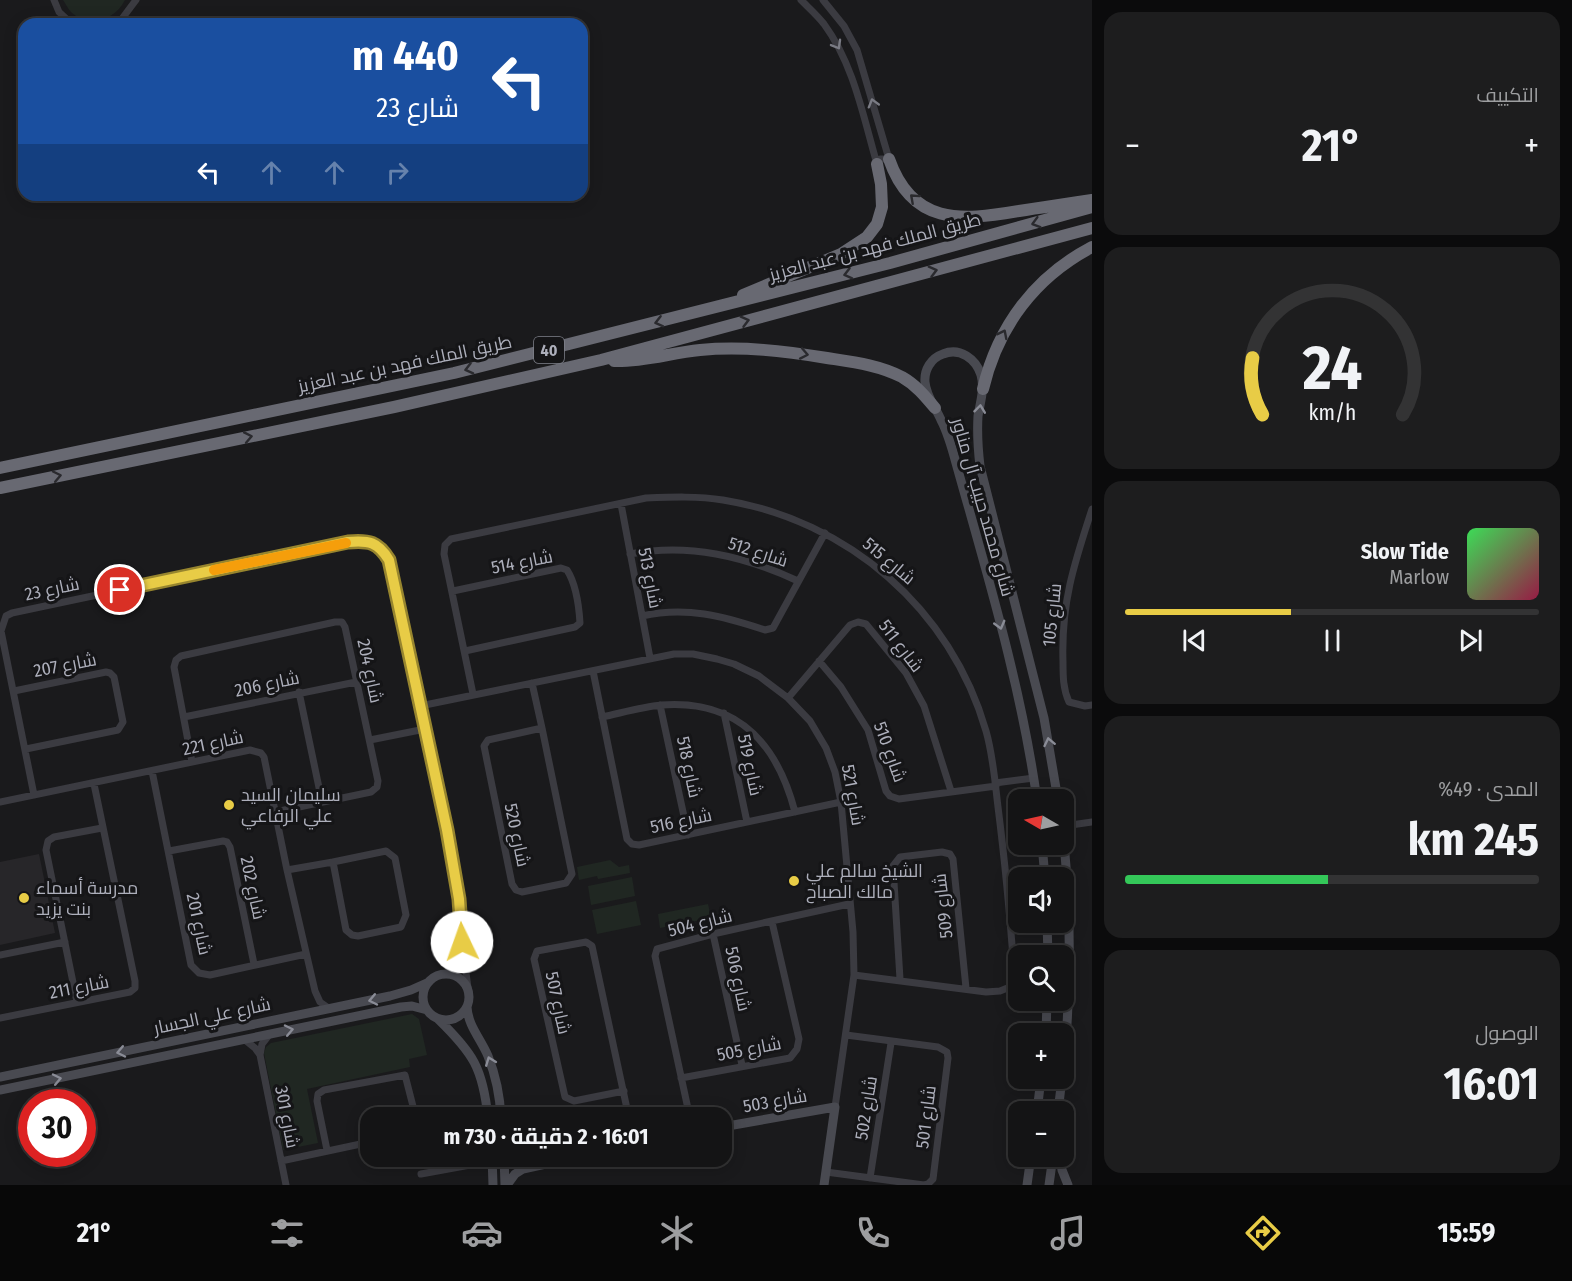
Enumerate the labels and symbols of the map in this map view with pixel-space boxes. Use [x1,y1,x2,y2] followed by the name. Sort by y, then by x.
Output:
[830,39,842,49] one-way arrow
[868,98,880,108] one-way arrow
[910,194,921,205] one-way arrow
[766,208,983,287] street label: طريق الملك فهد بن عبد العزيز
[1031,216,1042,228] one-way arrow
[927,266,938,278] one-way arrow
[843,267,853,280] one-way arrow
[654,315,664,328] one-way arrow
[740,316,750,329] one-way arrow
[995,330,1007,341] one-way arrow
[295,331,514,399] street label: طريق الملك فهد بن عبد العزيز
[534,337,564,363] road number: 40
[799,347,809,360] one-way arrow
[464,362,474,375] one-way arrow
[973,404,985,413] one-way arrow
[946,414,1019,599] street label: شارع محمد حبيب آل مناور
[243,431,253,444] one-way arrow
[52,471,62,484] one-way arrow
[725,532,791,573] street label: شارع 512
[858,533,920,590] street label: شارع 515
[489,545,555,580] street label: شارع 514
[632,546,667,611] street label: شارع 513
[94,564,145,615] pin
[23,573,81,606] street label: شارع 23
[1038,582,1067,648] street label: شارع 105
[873,615,928,677] street label: شارع 511
[993,619,1005,630] one-way arrow
[351,637,388,705] street label: شارع 204
[32,648,98,683] street label: شارع 207
[233,666,301,703] street label: شارع 206
[868,719,911,786] street label: شارع 510
[181,726,246,761] street label: شارع 221
[732,732,767,798] street label: شارع 519
[671,734,706,800] street label: شارع 518
[1043,737,1056,747] one-way arrow
[836,763,869,827] street label: شارع 521
[241,784,341,830] place label: سليمان السيد علي الرفاعي
[1008,789,1074,855] north arrow
[222,798,236,812] marker: سليمان السيد علي الرفاعي
[499,801,534,869] street label: شارع 520
[648,804,714,839] street label: شارع 516
[235,854,270,922] street label: شارع 202
[806,860,923,904] place label: الشيخ سالم علي مالك الصباح
[929,872,958,940] street label: شارع 509
[787,874,801,888] marker: الشيخ سالم علي مالك الصباح
[36,877,138,920] place label: مدرسة أسماء بنت يزيد
[17,891,31,905] marker: مدرسة أسماء بنت يزيد
[181,891,216,957] street label: شارع 201
[666,904,735,943] street label: شارع 504
[430,910,494,974] position arrow
[719,945,756,1014] street label: شارع 506
[47,970,111,1005] street label: شارع 211
[540,970,575,1037] street label: شارع 507
[369,992,379,1005] one-way arrow
[150,993,273,1042] street label: شارع علي الجسار
[284,1025,294,1038] one-way arrow
[715,1032,783,1067] street label: شارع 505
[116,1045,126,1058] one-way arrow
[484,1056,497,1066] one-way arrow
[52,1073,62,1086] one-way arrow
[850,1074,883,1142] street label: شارع 502
[269,1084,304,1150] street label: شارع 301
[911,1084,942,1150] street label: شارع 501
[741,1085,809,1118] street label: شارع 503
[18,1089,96,1167] speed limit sign: 30

